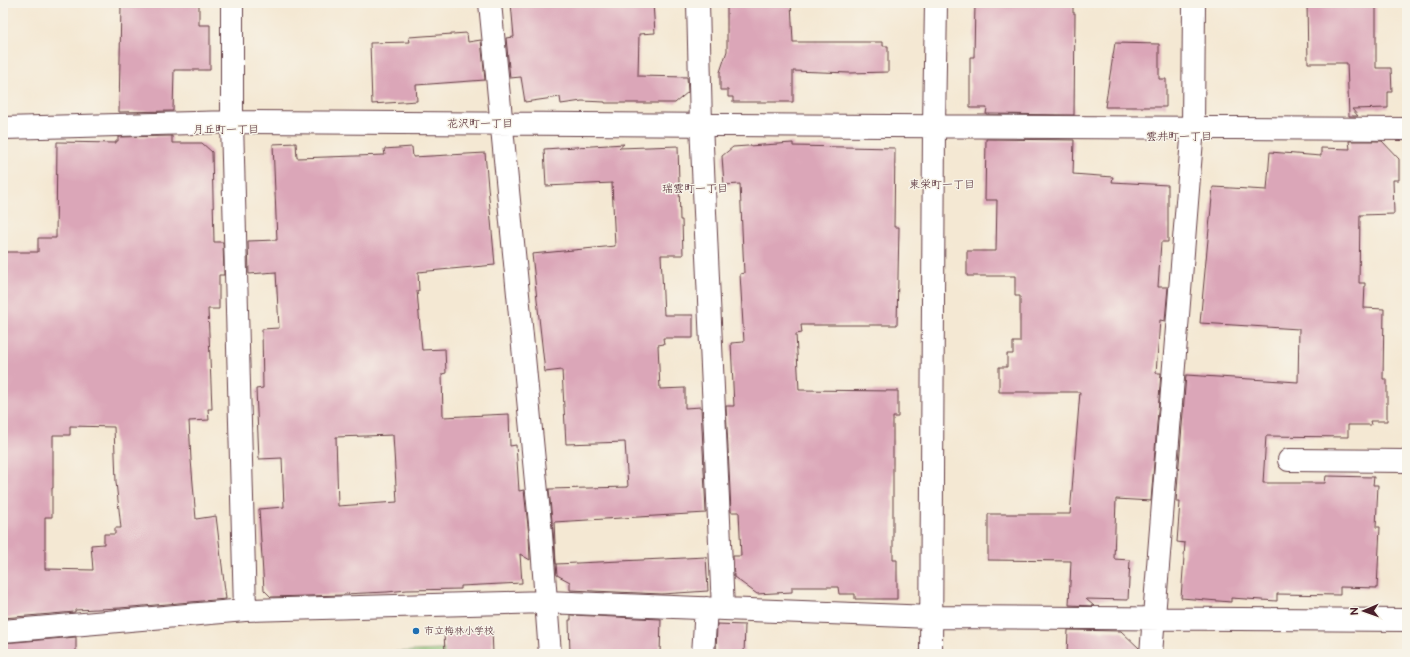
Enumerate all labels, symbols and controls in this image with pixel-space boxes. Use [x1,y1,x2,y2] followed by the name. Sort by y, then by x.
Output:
[447,117,513,130] district label: 花沢町一丁目
[193,123,259,136] district label: 月丘町一丁目
[1146,130,1212,143] district label: 雲井町一丁目
[909,178,975,191] district label: 東栄町一丁目
[662,182,728,195] district label: 瑞雲町一丁目
[1344,591,1384,631] north arrow
[1348,607,1361,616] text: N
[424,625,494,637] place label: 市立梅林小学校
[411,626,421,636] marker: 市立梅林小学校

